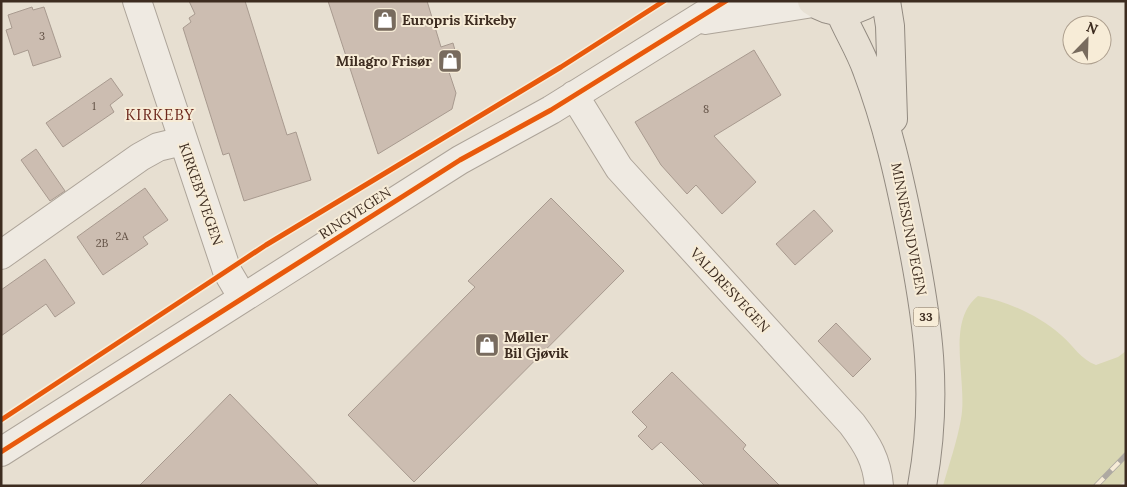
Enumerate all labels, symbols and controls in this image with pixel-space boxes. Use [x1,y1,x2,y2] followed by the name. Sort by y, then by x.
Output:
[372,7,398,33] shop icon: Europris Kirkeby
[402,11,517,29] place label: Europris Kirkeby
[1062,15,1112,65] north arrow
[1084,18,1101,39] text: N
[39,29,45,43] house number: 3
[437,48,463,74] shop icon: Milagro Frisør
[336,52,432,70] place label: Milagro Frisør
[92,99,96,113] house number: 1
[703,102,709,116] house number: 8
[125,105,195,124] district label: KIRKEBY
[175,140,227,248] street label: KIRKEBYVEGEN
[887,161,931,297] street label: MINNESUNDVEGEN
[315,183,395,243] street label: RINGVEGEN
[116,229,130,243] house number: 2A
[96,236,109,250] house number: 2B
[686,243,774,336] street label: VALDRESVEGEN
[914,308,938,326] road number: 33
[504,328,569,362] place label: Møller Bil Gjøvik
[474,332,500,358] shop icon: Møller Bil Gjøvik

